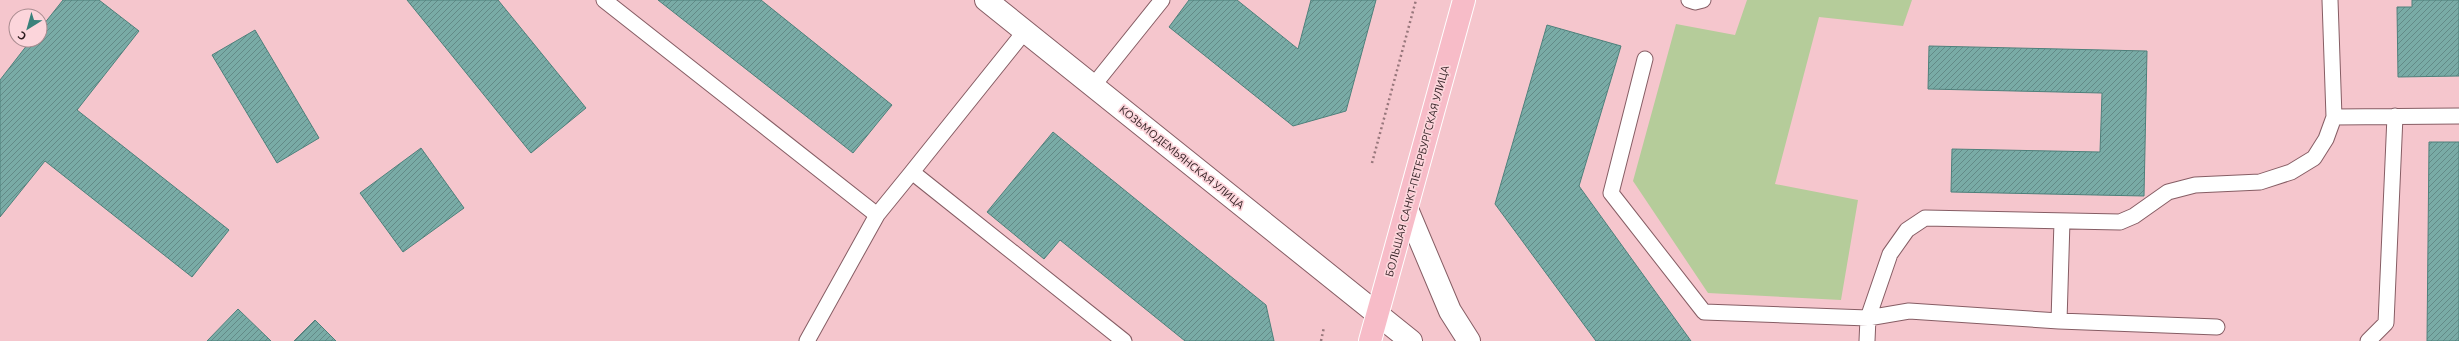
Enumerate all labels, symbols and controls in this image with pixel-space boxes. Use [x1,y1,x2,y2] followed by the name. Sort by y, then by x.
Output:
[8,8,48,48] north arrow
[16,29,28,43] text: С
[1383,63,1451,278] street label: БОЛЬШАЯ САНКТ-ПЕТЕРБУРГСКАЯ УЛИЦА
[1117,103,1247,212] street label: КОЗЬМОДЕМЬЯНСКАЯ УЛИЦА

